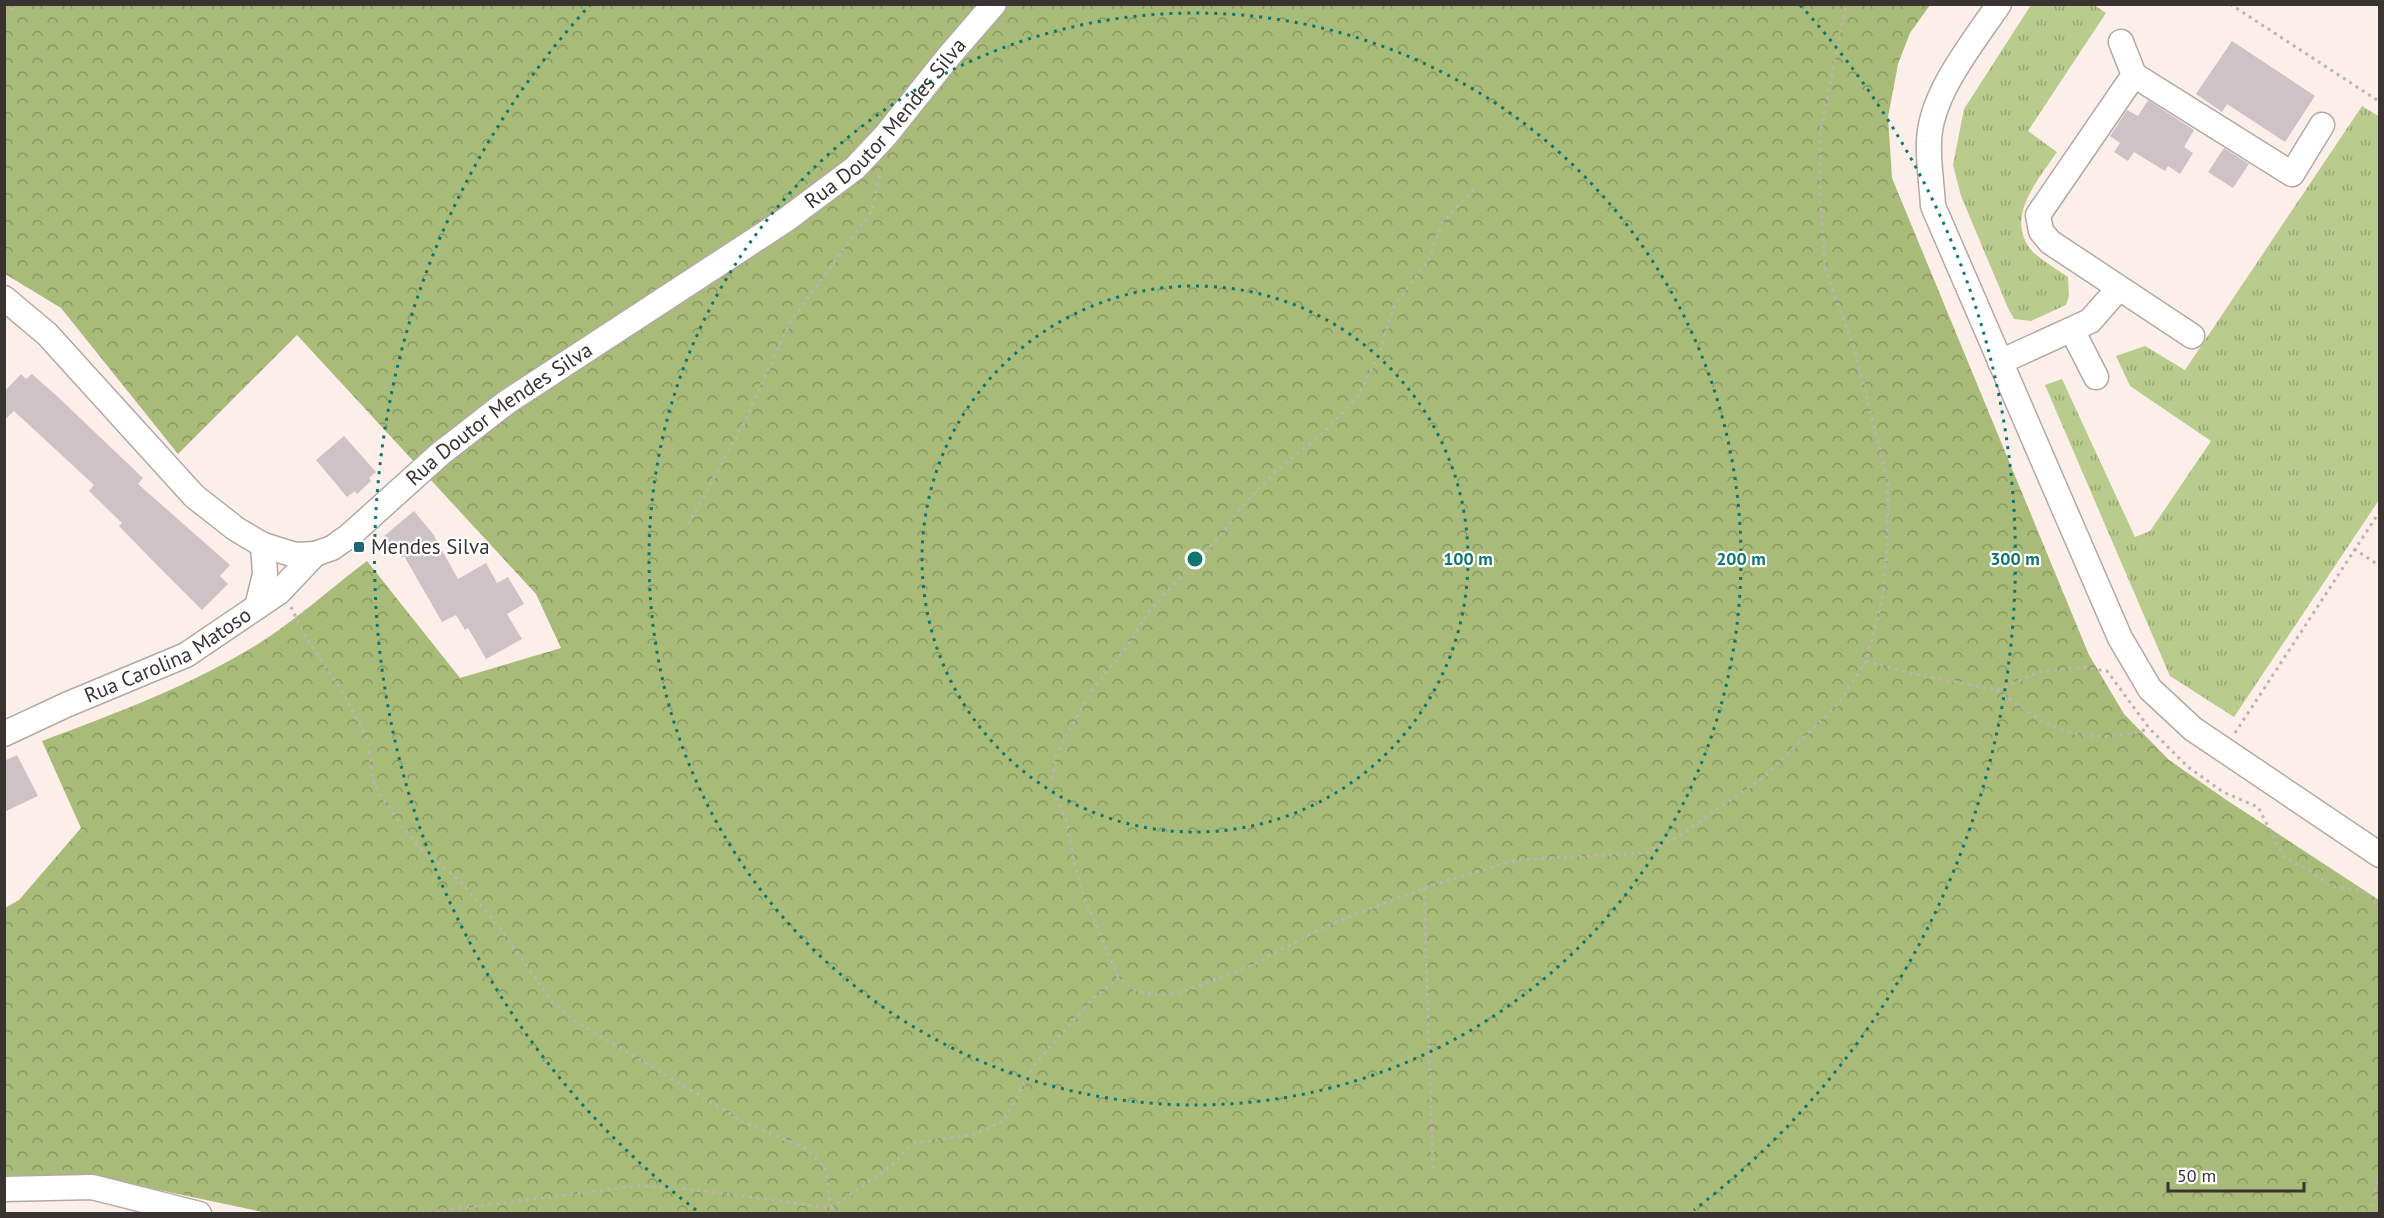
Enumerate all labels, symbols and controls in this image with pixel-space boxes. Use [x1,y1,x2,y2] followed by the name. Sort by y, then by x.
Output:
[799,32,972,214] street label: Rua Doutor Mendes Silva
[400,336,597,491] street label: Rua Doutor Mendes Silva
[371,533,490,560] place label: Mendes Silva
[352,540,366,554] marker: Mendes Silva
[1443,547,1493,570] text: 100 m
[1716,547,1766,570] text: 200 m
[1990,547,2040,570] text: 300 m
[1185,549,1205,569] centre of rings
[80,601,256,709] street label: Rua Carolina Matoso
[2168,1155,2304,1193] scale bar
[2177,1164,2216,1187] text: 50 m

